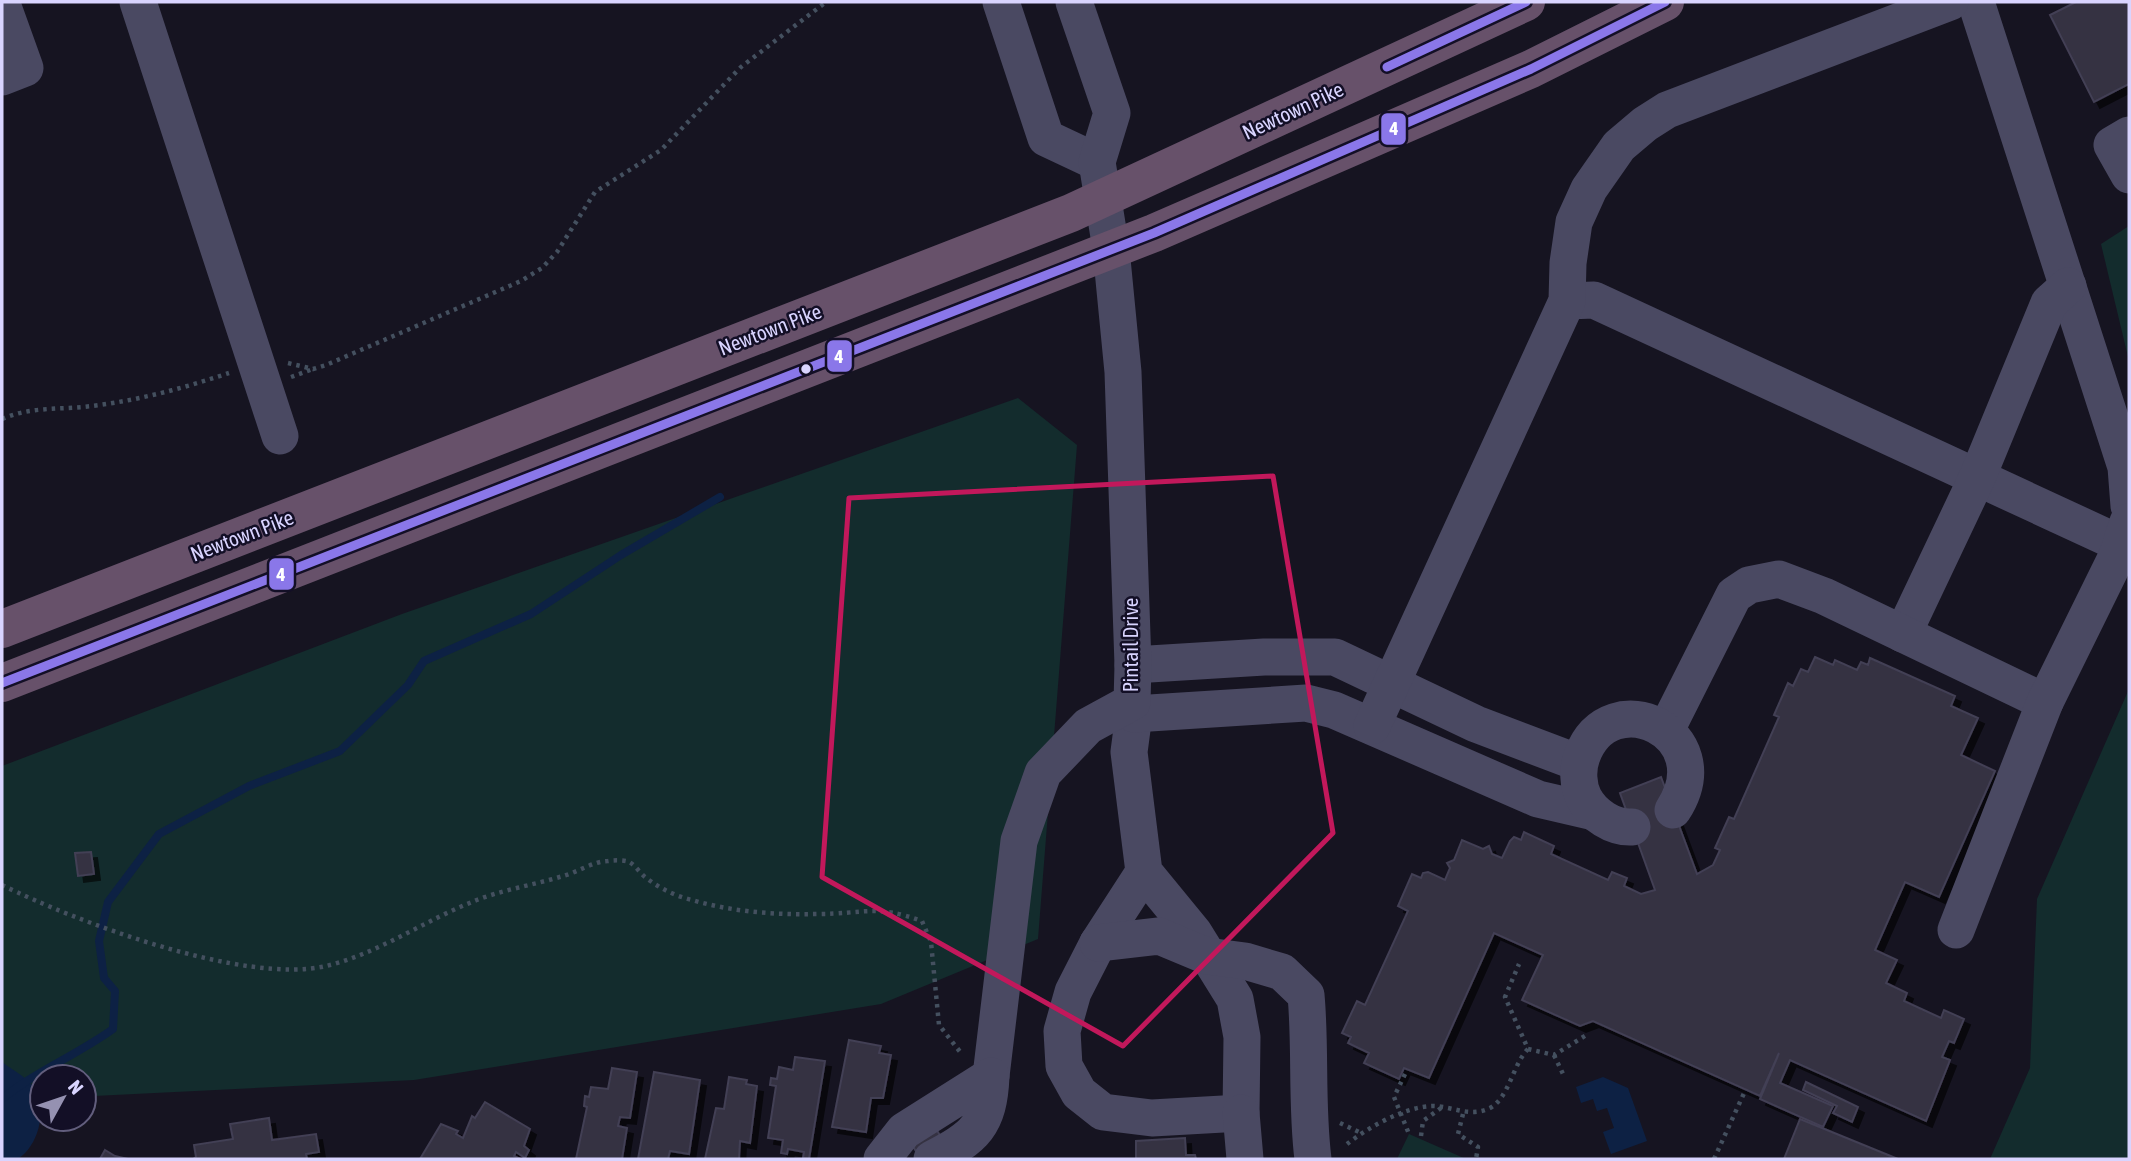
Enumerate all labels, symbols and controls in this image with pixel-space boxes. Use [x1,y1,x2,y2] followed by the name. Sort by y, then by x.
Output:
[1238,76,1347,144] street label: Newtown Pike
[1380,112,1407,146] line badge: 4
[1389,117,1399,139] text: 4
[715,298,825,360] street label: Newtown Pike
[826,339,853,373] line badge: 4
[834,345,844,367] text: 4
[799,362,813,376] unlabelled marker
[187,504,297,566] street label: Newtown Pike
[268,557,295,591] line badge: 4
[276,563,286,585] text: 4
[1118,598,1142,692] street label: Pintail Drive
[28,1063,98,1133] north arrow
[64,1076,88,1098] text: N

